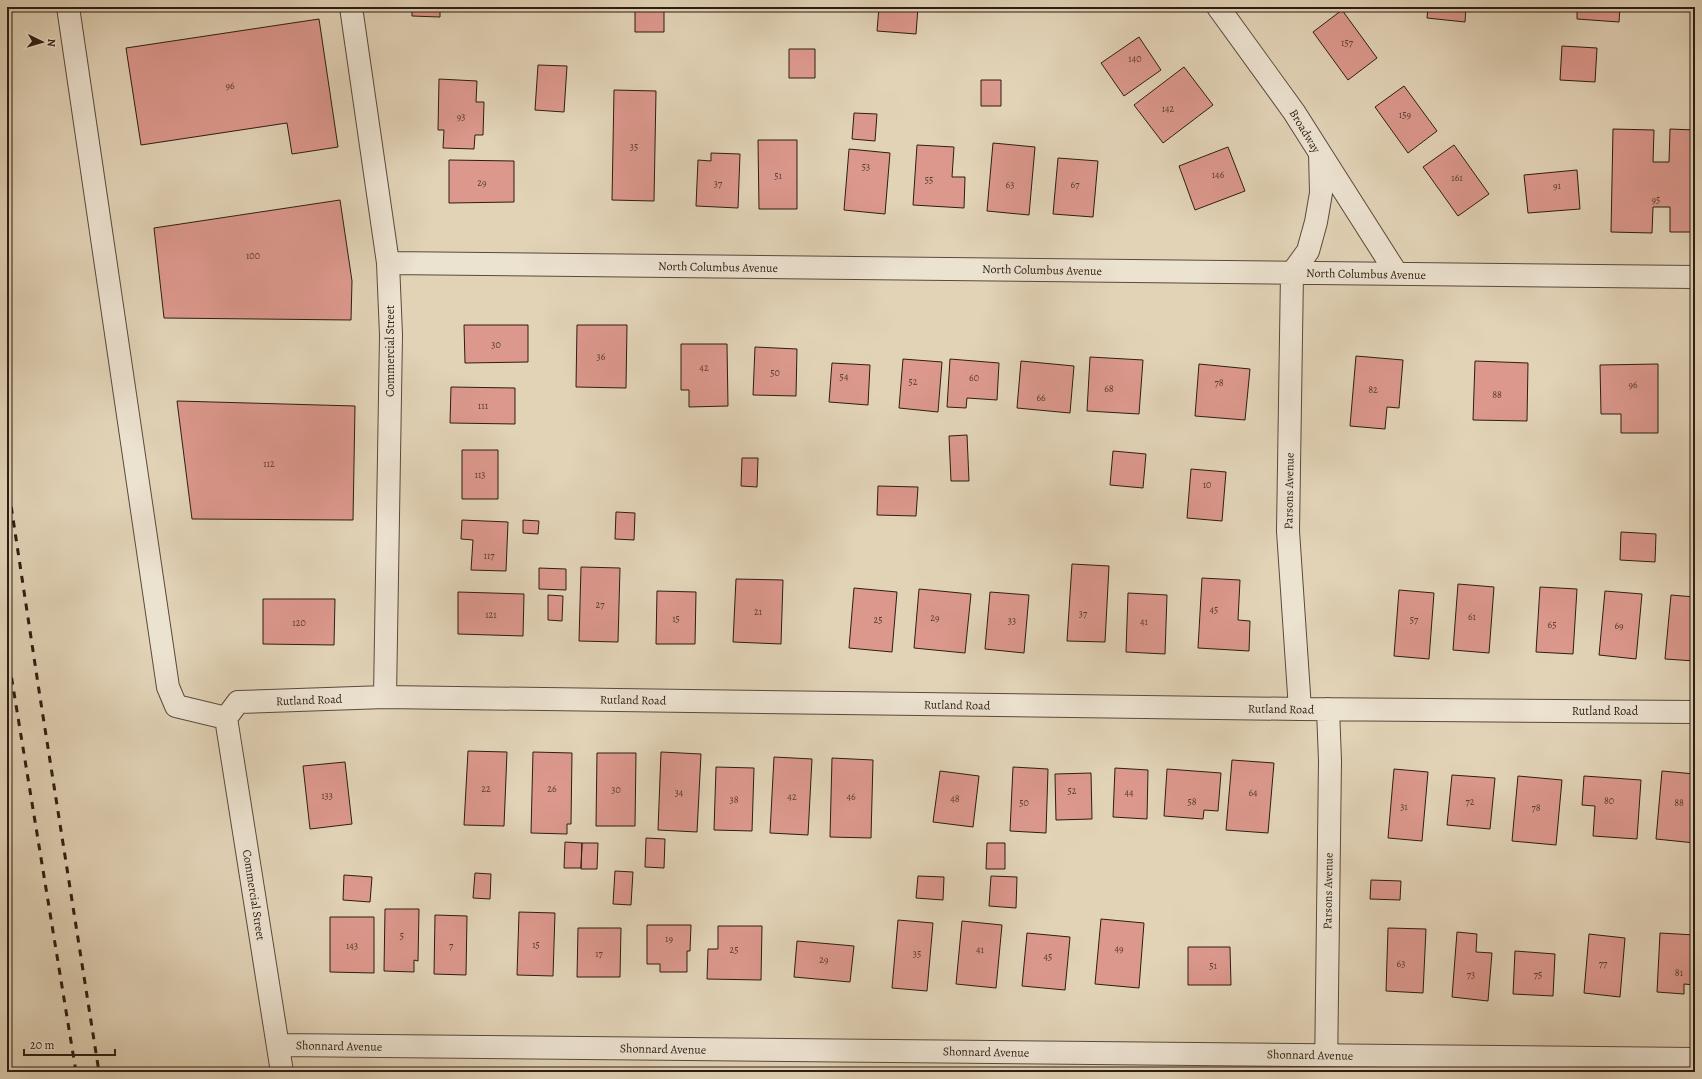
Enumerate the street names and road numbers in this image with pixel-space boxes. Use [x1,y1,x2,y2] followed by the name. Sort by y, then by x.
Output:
[1286,106,1325,156] street label: Broadway
[658,258,778,276] street label: North Columbus Avenue
[982,261,1102,279] street label: North Columbus Avenue
[1306,265,1426,283] street label: North Columbus Avenue
[382,305,398,397] street label: Commercial Street
[1280,452,1298,530] street label: Parsons Avenue
[276,691,343,709] street label: Rutland Road
[600,691,667,709] street label: Rutland Road
[924,696,991,714] street label: Rutland Road
[1248,700,1315,718] street label: Rutland Road
[1572,703,1639,719] street label: Rutland Road
[239,848,269,942] street label: Commercial Street
[1319,852,1337,930] street label: Parsons Avenue
[296,1037,382,1055] street label: Shonnard Avenue
[620,1040,706,1058] street label: Shonnard Avenue
[943,1043,1029,1061] street label: Shonnard Avenue
[1267,1046,1353,1064] street label: Shonnard Avenue

